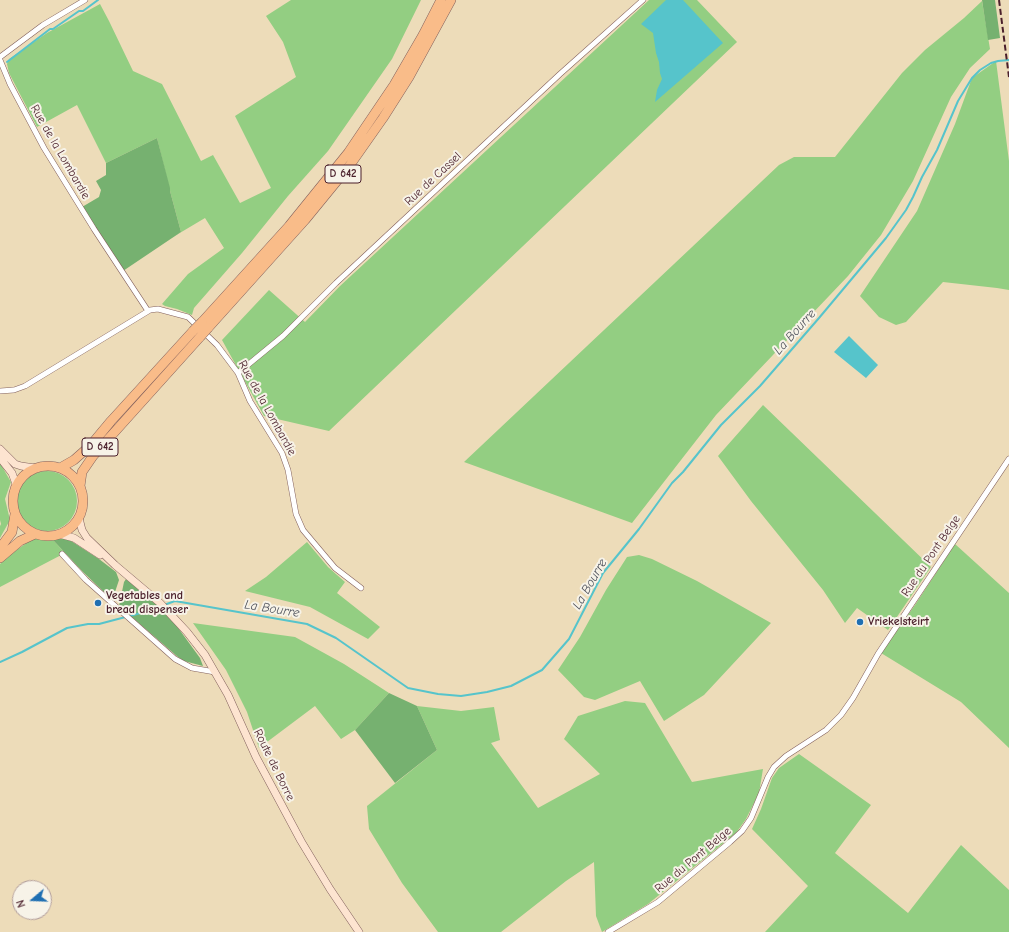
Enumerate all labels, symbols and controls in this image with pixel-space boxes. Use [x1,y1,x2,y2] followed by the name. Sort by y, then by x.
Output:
[27,102,93,202] street label: Rue de la Lombardie
[402,149,464,209] street label: Rue de Cassel
[325,165,361,183] road number: D 642
[771,306,819,358] water label: La Bourre
[235,358,299,458] street label: Rue de la Lombardie
[82,438,118,456] road number: D 642
[898,513,964,599] street label: Rue du Pont Belge
[569,556,611,612] water label: La Bourre
[106,589,188,617] place label: Vegetables and bread dispenser
[243,597,301,621] water label: La Bourre
[93,598,103,608] marker: Vegetables and bread dispenser
[868,615,929,629] place label: Vriekelsteirt
[855,617,865,627] marker: Vriekelsteirt
[250,727,298,803] street label: Route de Borre
[652,824,734,896] street label: Rue du Pont Belge
[12,880,52,920] north arrow
[14,898,28,909] text: N

